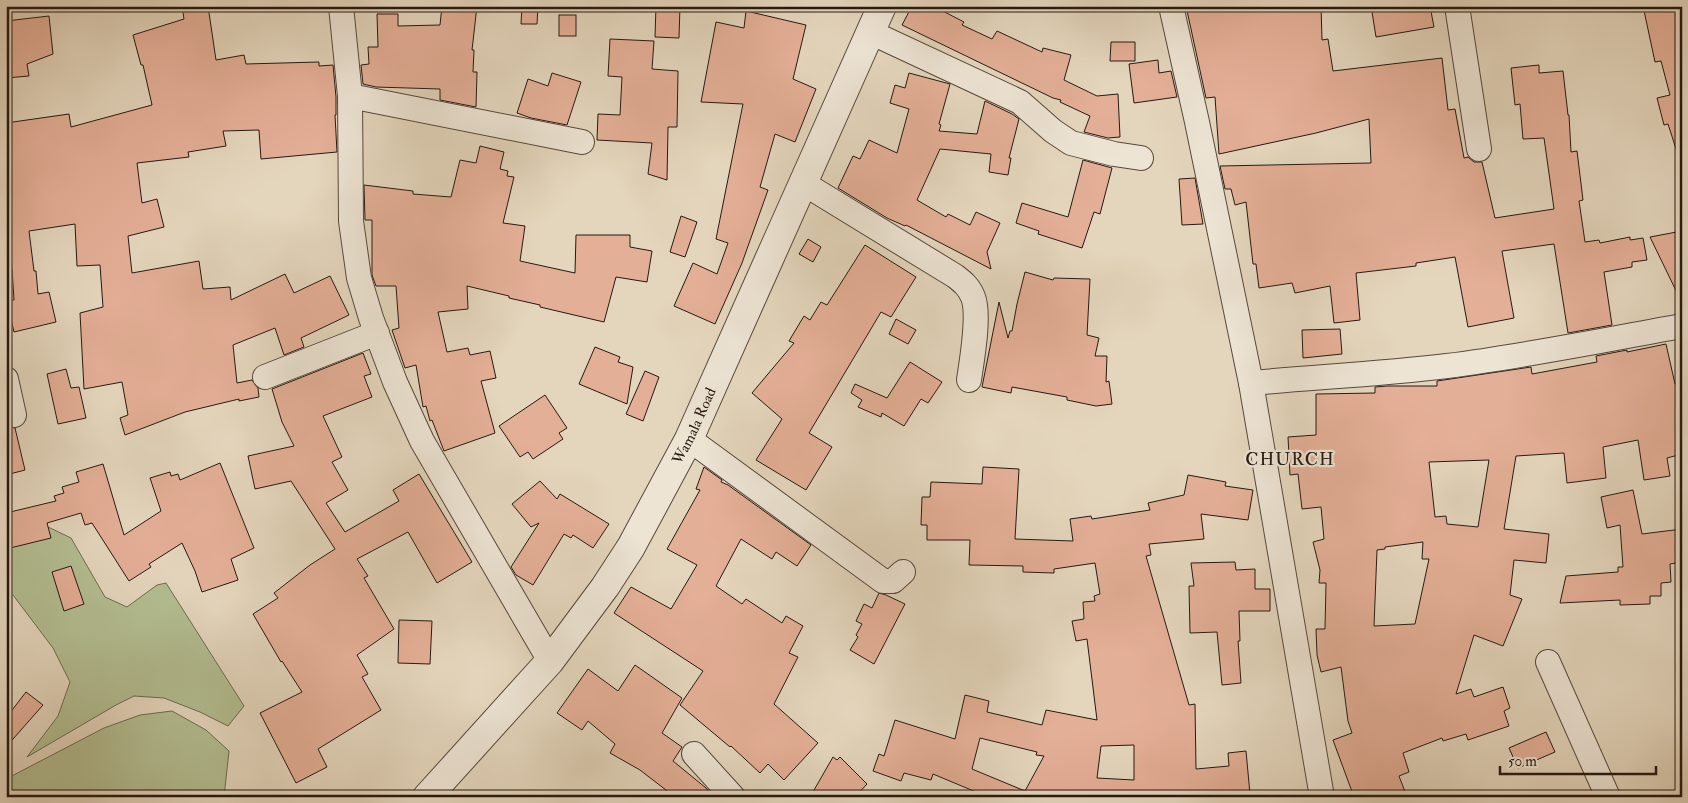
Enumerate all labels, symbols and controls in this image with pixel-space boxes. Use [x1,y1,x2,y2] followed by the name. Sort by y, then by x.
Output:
[667,384,720,468] street label: Wamala Road
[1245,448,1335,471] district label: CHURCH
[1500,743,1657,775] scale bar
[1508,752,1537,771] text: 50 m

